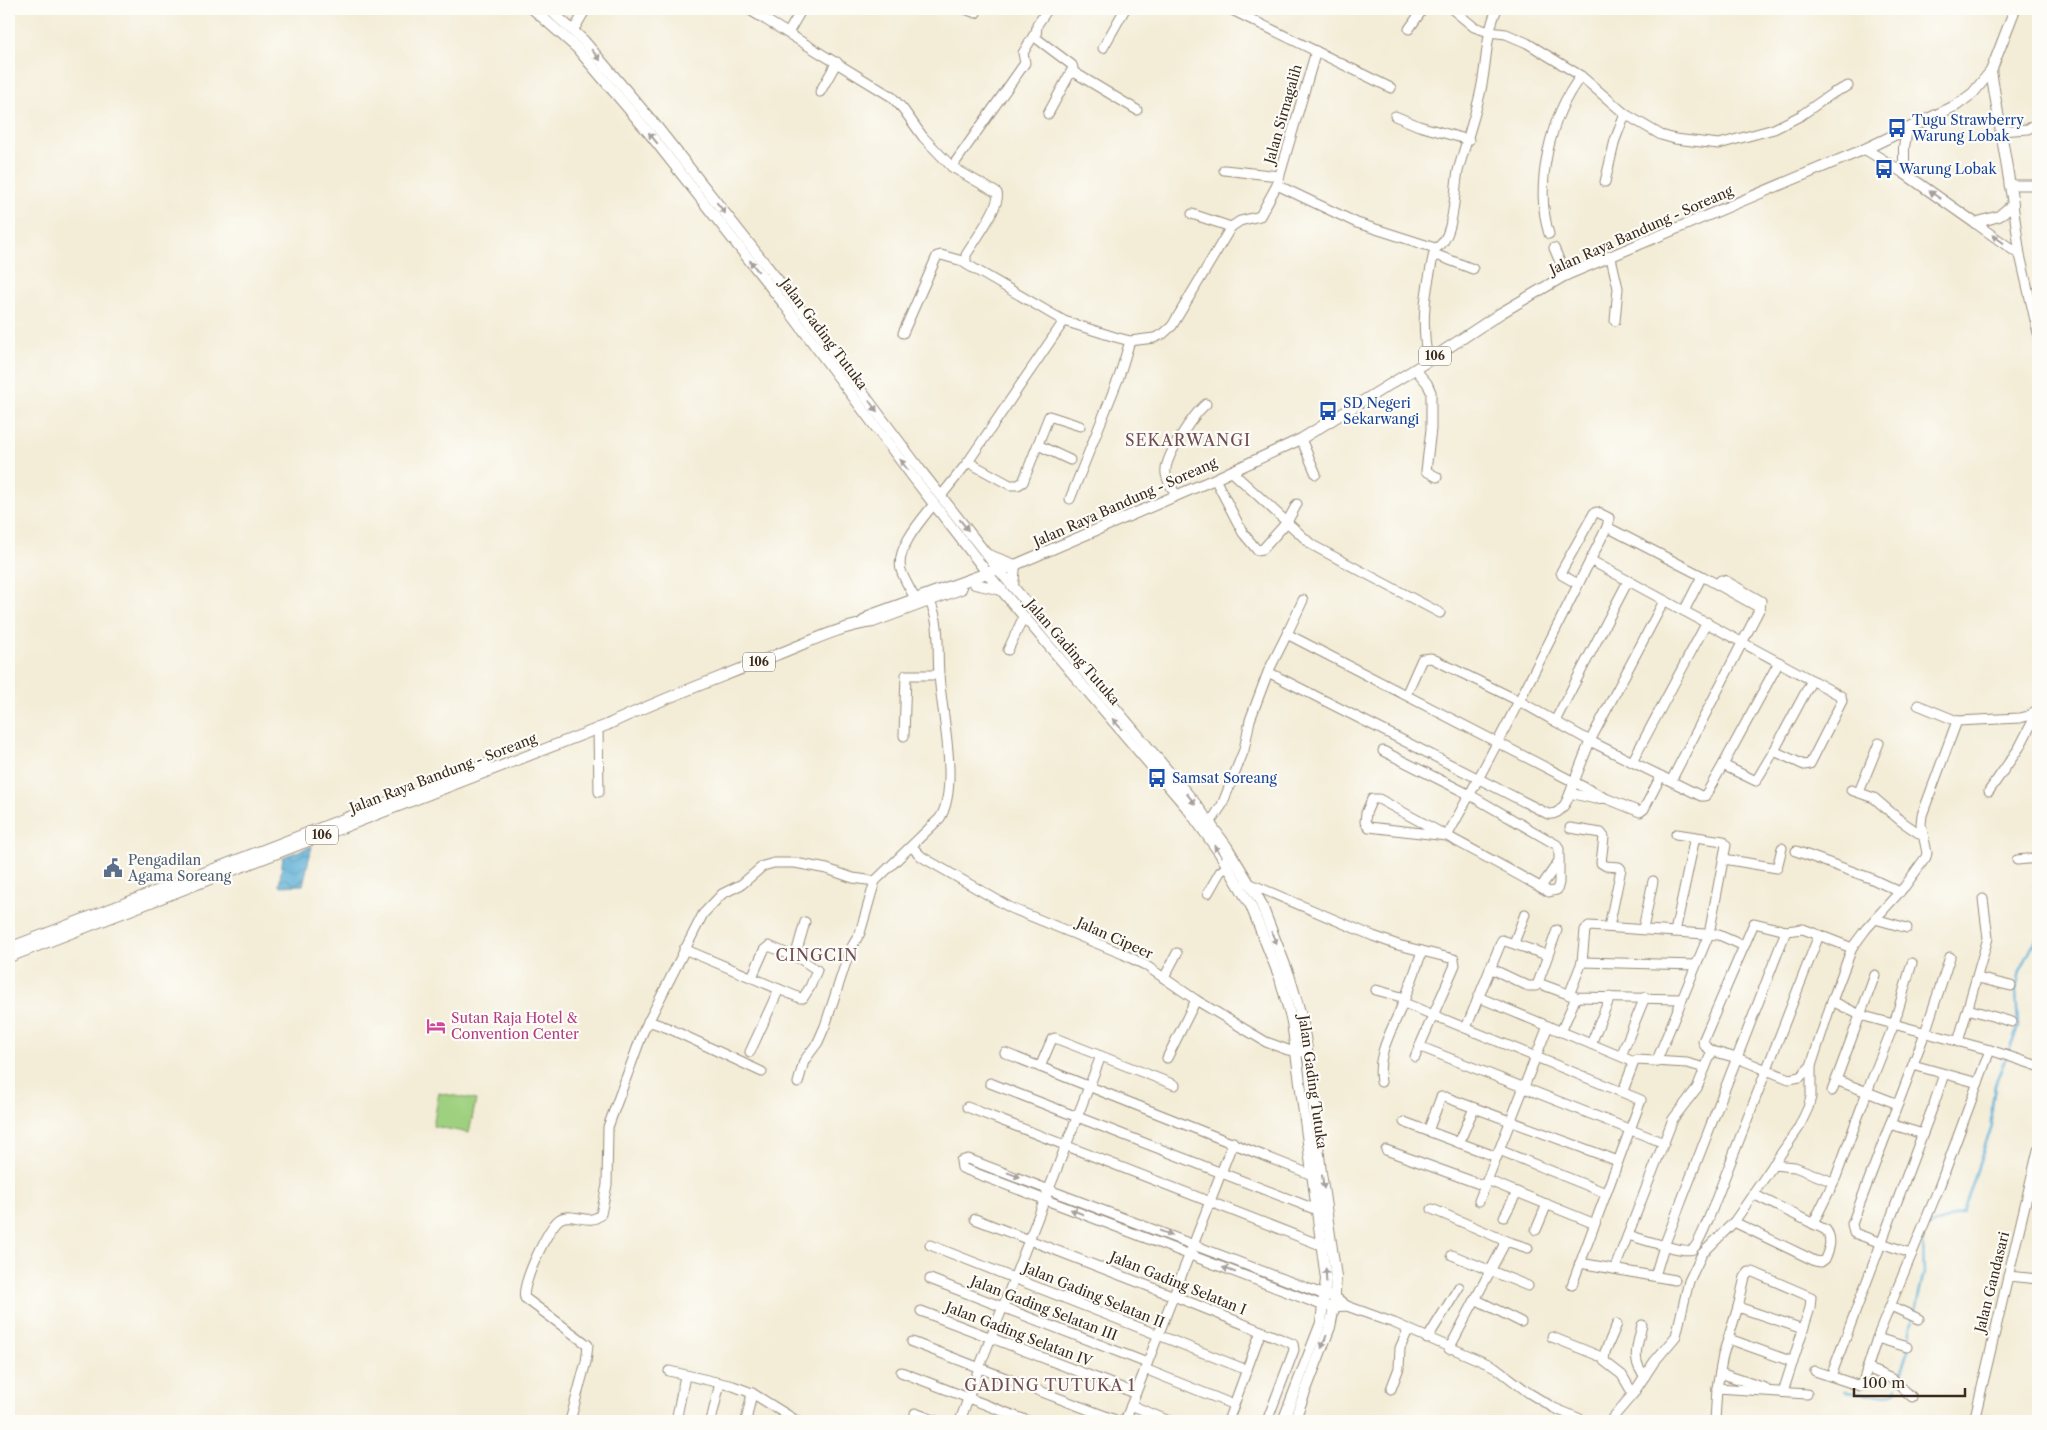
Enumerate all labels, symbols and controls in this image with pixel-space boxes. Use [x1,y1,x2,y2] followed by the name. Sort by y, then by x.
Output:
[591,48,602,61] one-way arrow
[1260,62,1306,168] street label: Jalan Sirnagalih
[1911,111,2024,145] place label: Tugu Strawberry Warung Lobak
[1886,117,1908,139] bus stop icon: Tugu Strawberry Warung Lobak
[648,132,659,145] one-way arrow
[1873,158,1895,180] bus stop icon: Warung Lobak
[1898,160,1997,178] place label: Warung Lobak
[1545,181,1736,279] street label: Jalan Raya Bandung - Soreang
[1929,190,1942,200] one-way arrow
[716,201,727,214] one-way arrow
[1991,234,2005,244] one-way arrow
[749,259,759,272] one-way arrow
[775,273,872,394] street label: Jalan Gading Tutuka
[1419,346,1451,366] road number: 106
[1343,394,1419,428] place label: SD Negeri Sekarwangi
[868,399,878,413] one-way arrow
[1317,400,1339,422] bus stop icon: SD Negeri Sekarwangi
[1125,430,1251,450] district label: SEKARWANGI
[1029,453,1220,551] street label: Jalan Raya Bandung - Soreang
[899,459,910,472] one-way arrow
[958,518,969,531] one-way arrow
[1021,594,1124,709] street label: Jalan Gading Tutuka
[743,652,775,672] road number: 106
[1111,718,1122,731] one-way arrow
[345,729,540,818] street label: Jalan Raya Bandung - Soreang
[1146,767,1168,789] bus stop icon: Samsat Soreang
[1172,769,1278,787] place label: Samsat Soreang
[1186,792,1197,805] one-way arrow
[306,826,338,844] road number: 106
[1213,844,1223,858] one-way arrow
[127,851,232,885] place label: Pengadilan Agama Soreang
[102,857,124,879] public building icon: Pengadilan Agama Soreang
[1072,912,1156,963] street label: Jalan Cipeer
[1270,931,1278,946] one-way arrow
[776,945,858,965] district label: CINGCIN
[451,1009,579,1043] place label: Sutan Raja Hotel & Convention Center
[1294,1012,1331,1150] street label: Jalan Gading Tutuka
[425,1015,447,1037] hotel icon: Sutan Raja Hotel & Convention Center
[1007,1171,1022,1179] one-way arrow
[1319,1174,1327,1190] one-way arrow
[1070,1208,1085,1215] one-way arrow
[1159,1229,1174,1237] one-way arrow
[1970,1230,2013,1336] street label: Jalan Gandasari
[1105,1247,1249,1319] street label: Jalan Gading Selatan I
[1019,1258,1167,1332] street label: Jalan Gading Selatan II
[1221,1266,1236,1274] one-way arrow
[1321,1267,1329,1283] one-way arrow
[966,1271,1120,1344] street label: Jalan Gading Selatan III
[941,1297,1096,1371] street label: Jalan Gading Selatan IV
[1320,1334,1327,1349] one-way arrow
[1854,1365,1966,1397] scale bar
[1862,1373,1905,1392] text: 100 m
[964,1375,1136,1395] district label: GADING TUTUKA 1

